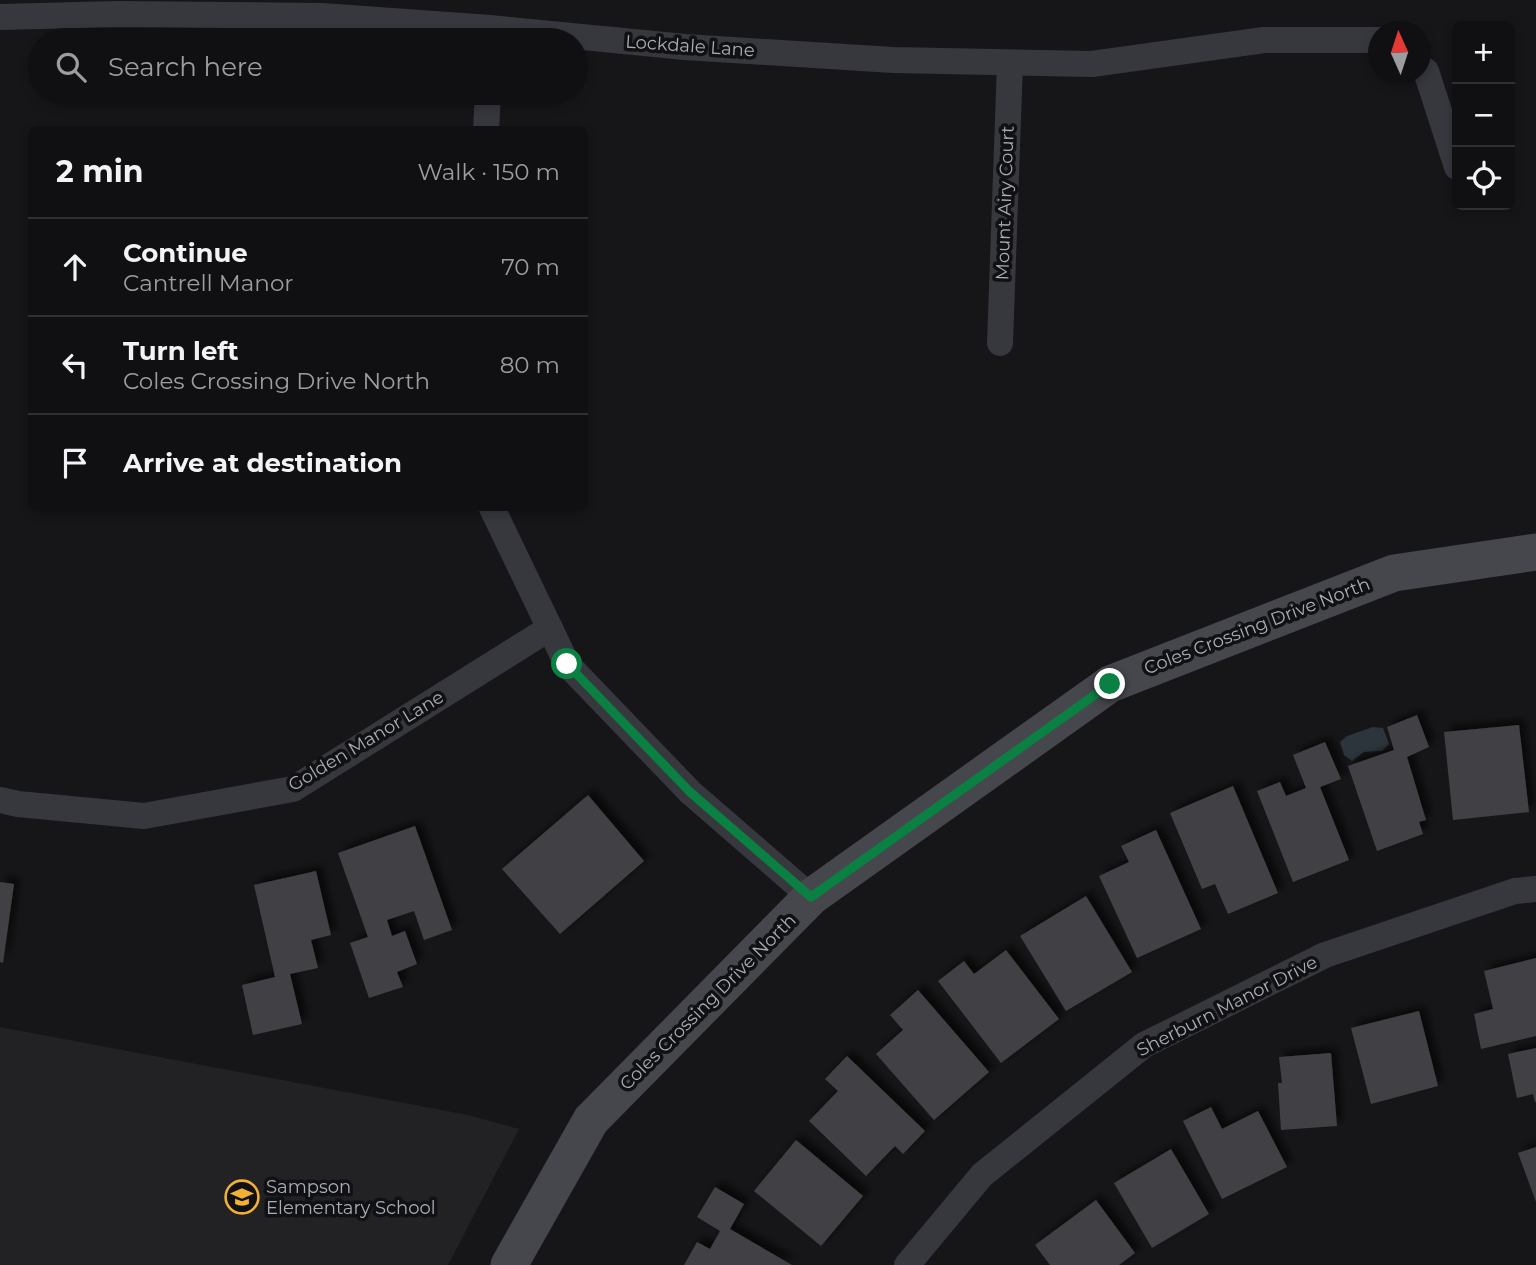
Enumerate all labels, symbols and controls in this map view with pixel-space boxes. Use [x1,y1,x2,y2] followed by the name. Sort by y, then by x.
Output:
[1368,21,1431,84] north arrow
[1452,21,1515,210] map controls
[1452,21,1515,84] button: +
[28,28,588,105] search box
[625,31,756,62] street label: Lockdale Lane
[52,48,90,86] icon: search
[108,51,263,83] text: Search here
[1452,84,1515,147] button: −
[991,125,1019,281] street label: Mount Airy Court
[1452,147,1515,210] button: locate
[56,153,143,190] text: 2 min
[417,158,560,186] text: Walk · 150 m
[123,237,248,269] text: Continue
[56,248,94,286] icon: ahead
[501,253,560,281] text: 70 m
[123,269,294,297] text: Cantrell Manor
[123,335,239,367] text: Turn left
[56,346,94,384] icon: left
[500,351,560,379] text: 80 m
[123,367,430,395] text: Coles Crossing Drive North
[56,444,94,482] icon: arrive
[123,447,402,479] text: Arrive at destination
[1141,573,1373,679] street label: Coles Crossing Drive North
[551,648,582,679] route start
[1094,668,1125,699] route end
[284,686,448,796] street label: Golden Manor Lane
[615,909,801,1095] street label: Coles Crossing Drive North
[1133,951,1321,1061] street label: Sherburn Manor Drive
[266,1176,436,1219] place label: Sampson Elementary School
[223,1178,261,1216] school or university icon: Sampson Elementary School

